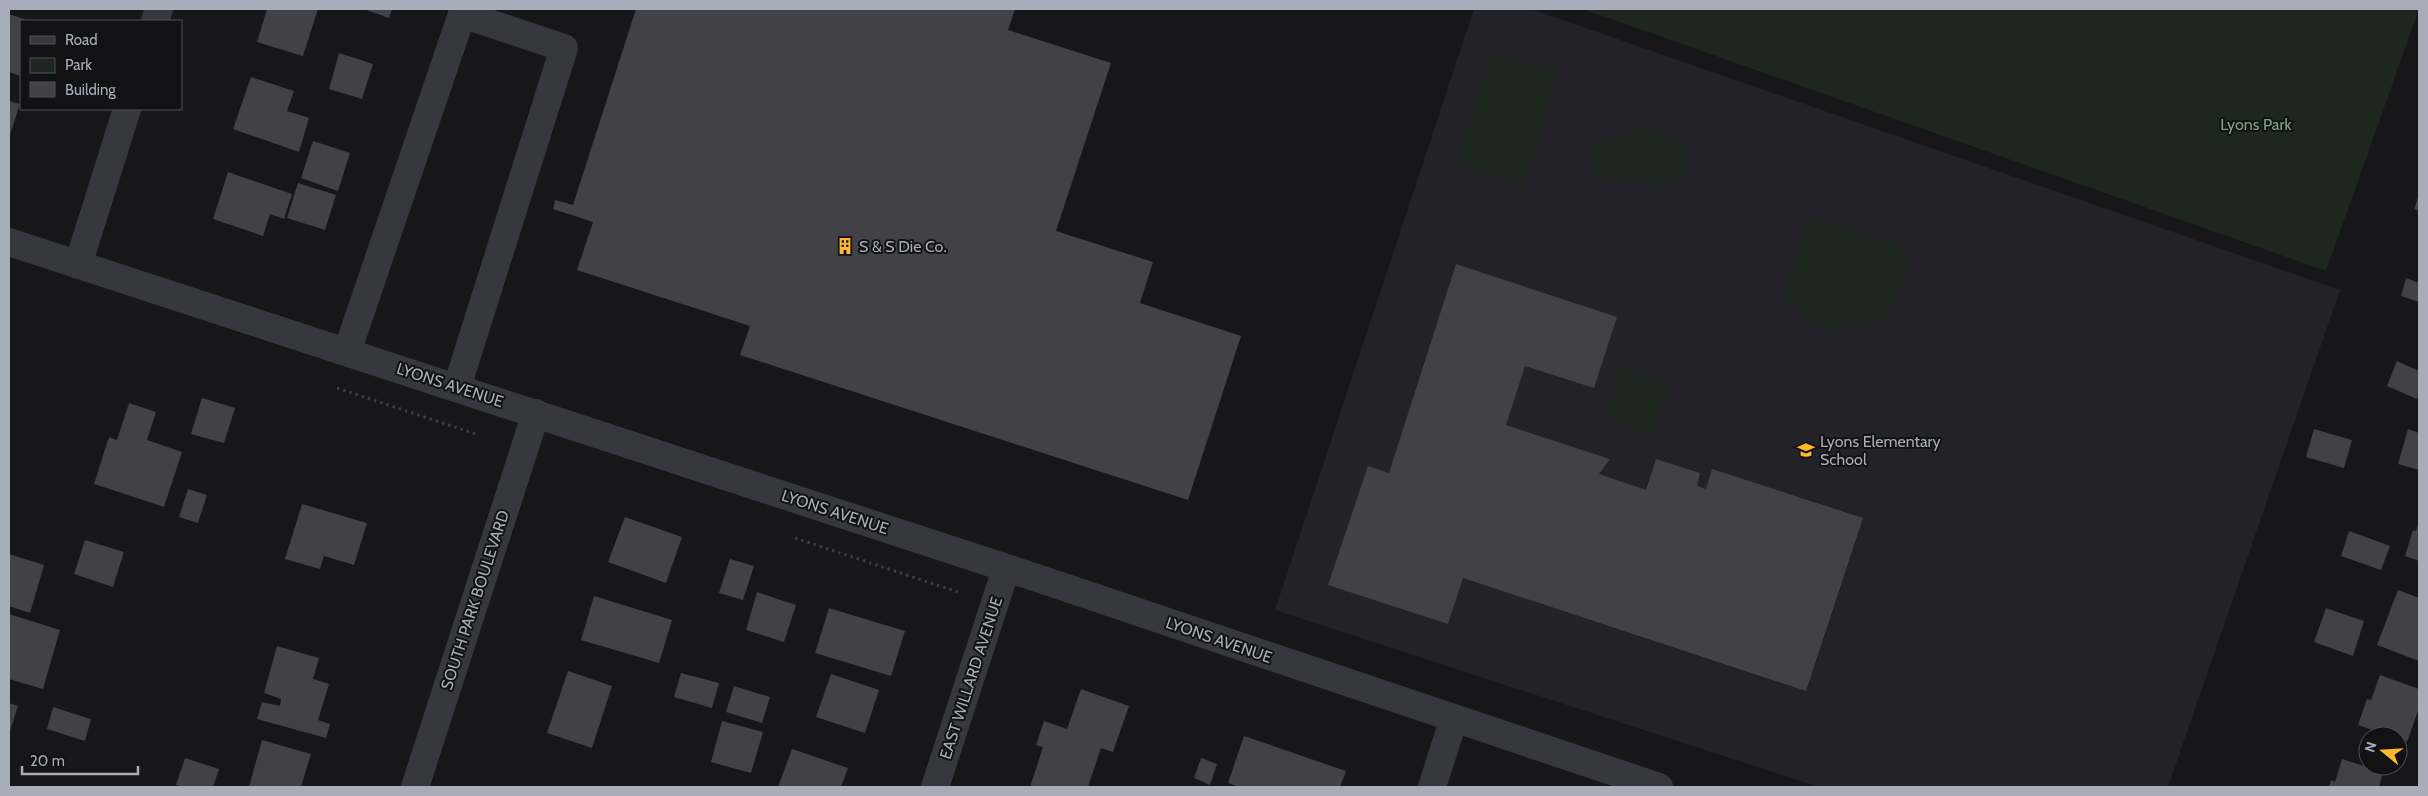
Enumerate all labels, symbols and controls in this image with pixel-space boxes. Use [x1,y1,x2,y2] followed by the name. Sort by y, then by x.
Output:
[20,20,182,110] legend
[65,31,98,49] text: Road
[65,56,92,74] text: Park
[65,81,116,99] text: Building
[2220,115,2293,134] park label: Lyons Park
[835,236,855,256] building icon: S & S Die Co.
[859,237,947,256] place label: S & S Die Co.
[394,359,506,411] street label: LYONS AVENUE
[1820,432,1941,469] place label: Lyons Elementary School
[1796,440,1816,460] school or university icon: Lyons Elementary School
[779,486,891,538] street label: LYONS AVENUE
[437,508,513,692] street label: SOUTH PARK BOULEVARD
[936,594,1006,762] street label: EAST WILLARD AVENUE
[1163,613,1275,667] street label: LYONS AVENUE
[2358,726,2408,776] north arrow
[2361,739,2381,754] text: N
[22,744,139,776] scale bar
[30,752,65,770] text: 20 m

